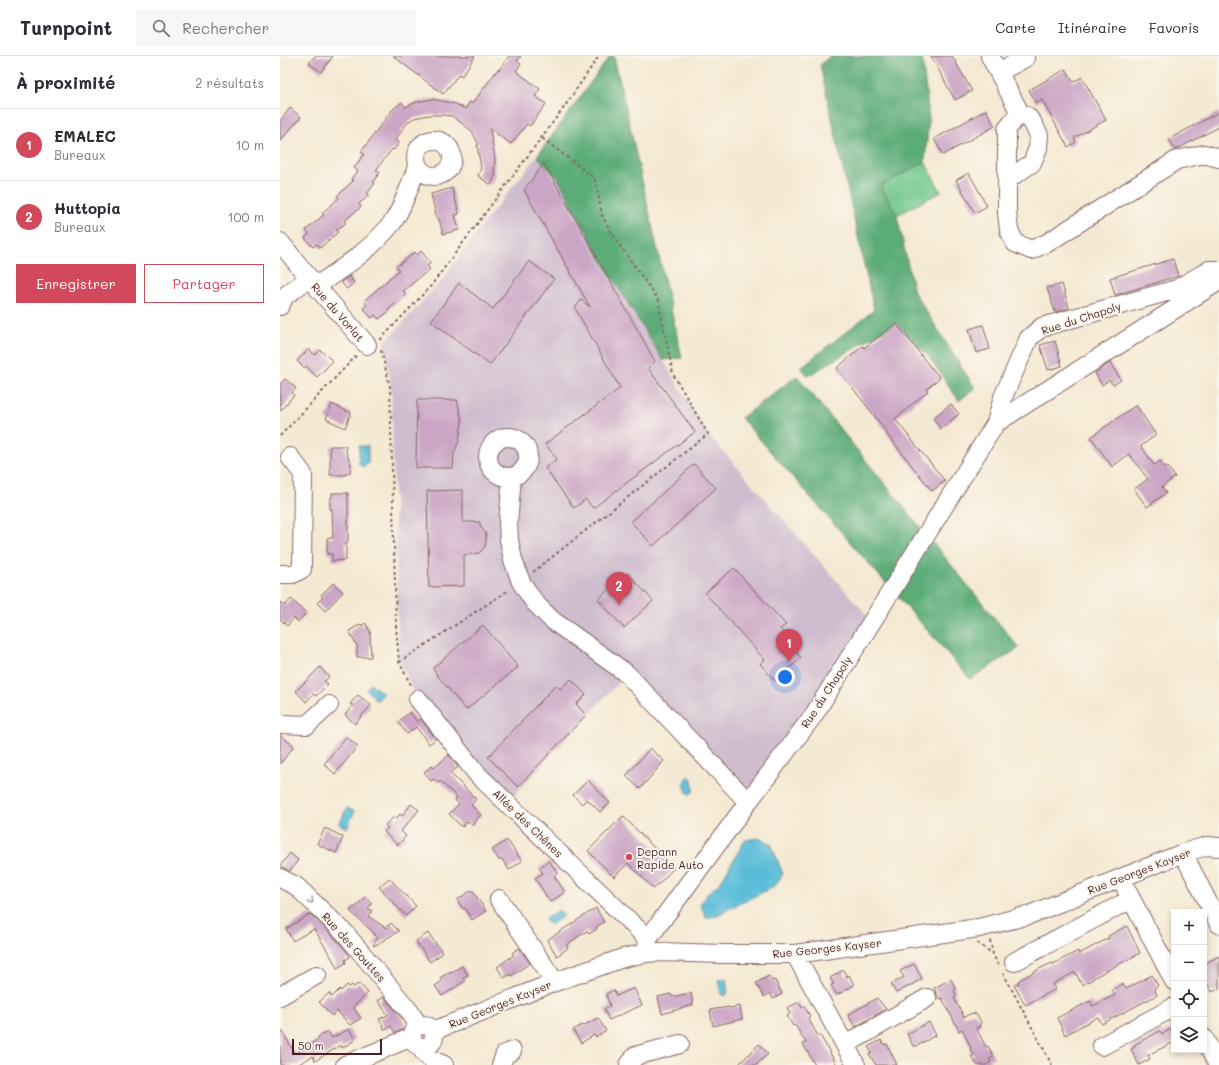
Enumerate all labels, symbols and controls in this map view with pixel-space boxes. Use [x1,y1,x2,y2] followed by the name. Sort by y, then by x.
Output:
[136,10,416,46] search box
[20,15,112,40] text: Turnpoint
[150,17,172,39] icon: search
[182,18,269,38] text: Rechercher
[995,18,1036,37] text: Carte
[1058,18,1127,37] text: Itinéraire
[1149,18,1199,37] text: Favoris
[16,71,115,93] text: À proximité
[195,74,264,91] text: 2 résultats
[54,126,116,146] text: EMALEC
[26,136,32,153] text: 1
[236,136,264,153] text: 10 m
[54,146,106,163] text: Bureaux
[54,198,121,218] text: Huttopia
[25,208,33,225] text: 2
[228,208,264,225] text: 100 m
[54,218,106,235] text: Bureaux
[16,264,136,303] button: Enregistrer
[144,264,264,303] button: Partager
[308,279,368,345] street label: Rue du Vorlat
[1039,298,1123,338] street label: Rue du Chapoly
[606,572,632,605] pin: 2
[776,629,802,662] pin: 1
[797,653,855,731] street label: Rue du Chapoly
[775,667,795,687] your location
[490,786,566,860] street label: Allée des Chênes
[637,844,704,872] place label: Depann Rapide Auto
[1085,844,1193,898] street label: Rue Georges Kayser
[624,852,634,862] marker: Depann Rapide Auto
[306,896,314,903] one-way arrow
[319,909,389,985] street label: Rue des Gouttes
[1171,909,1207,1053] map controls
[1171,909,1207,945] button: +
[772,935,882,961] street label: Rue Georges Kayser
[1171,945,1207,981] button: −
[446,977,554,1031] street label: Rue Georges Kayser
[1171,981,1207,1017] button: locate
[1171,1017,1207,1053] button: layers
[292,1037,382,1056] scale bar
[298,1038,324,1053] text: 50 m

